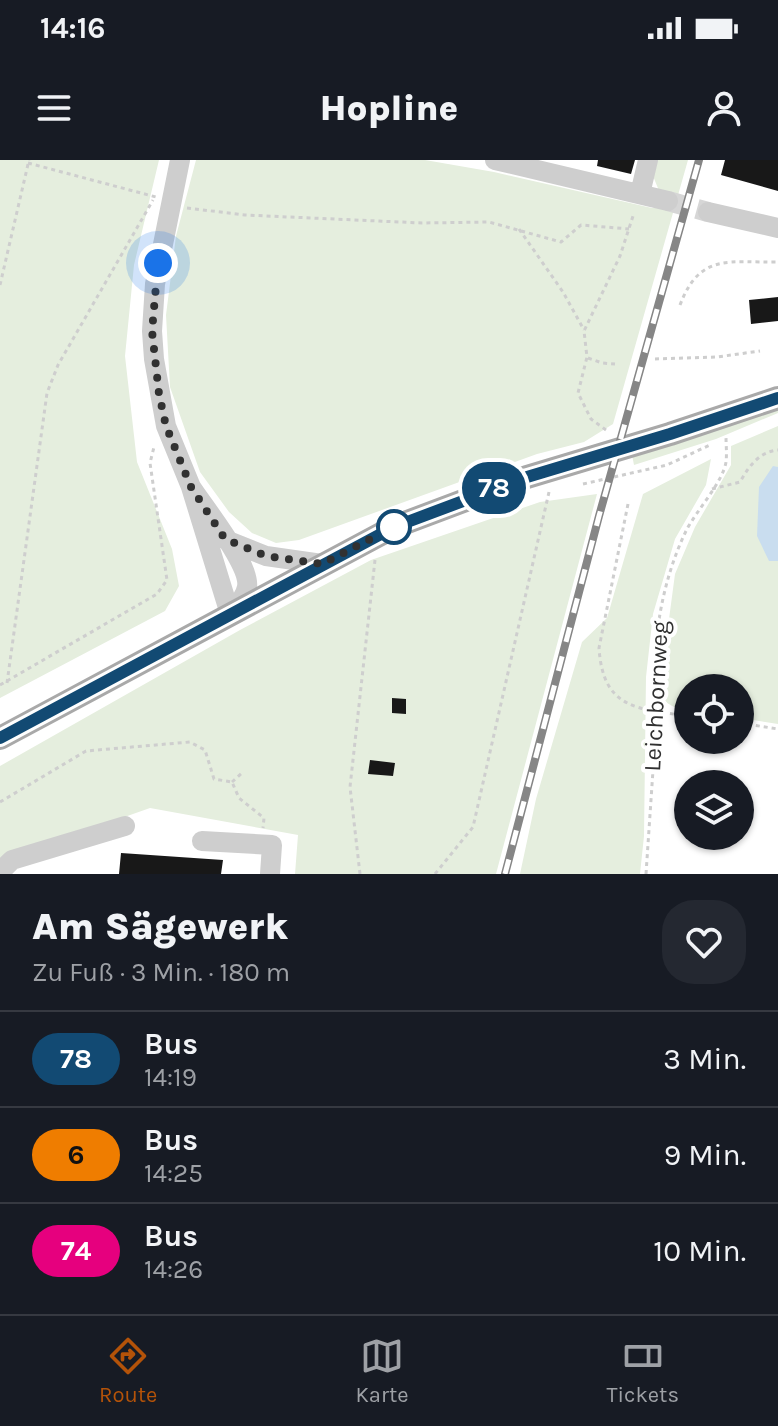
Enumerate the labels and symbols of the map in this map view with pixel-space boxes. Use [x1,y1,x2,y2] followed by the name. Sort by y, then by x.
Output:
[138,243,178,283] your location
[458,462,530,514] line badge: 78
[377,510,411,544] unlabelled marker
[638,619,674,772] street label: Leichbornweg

